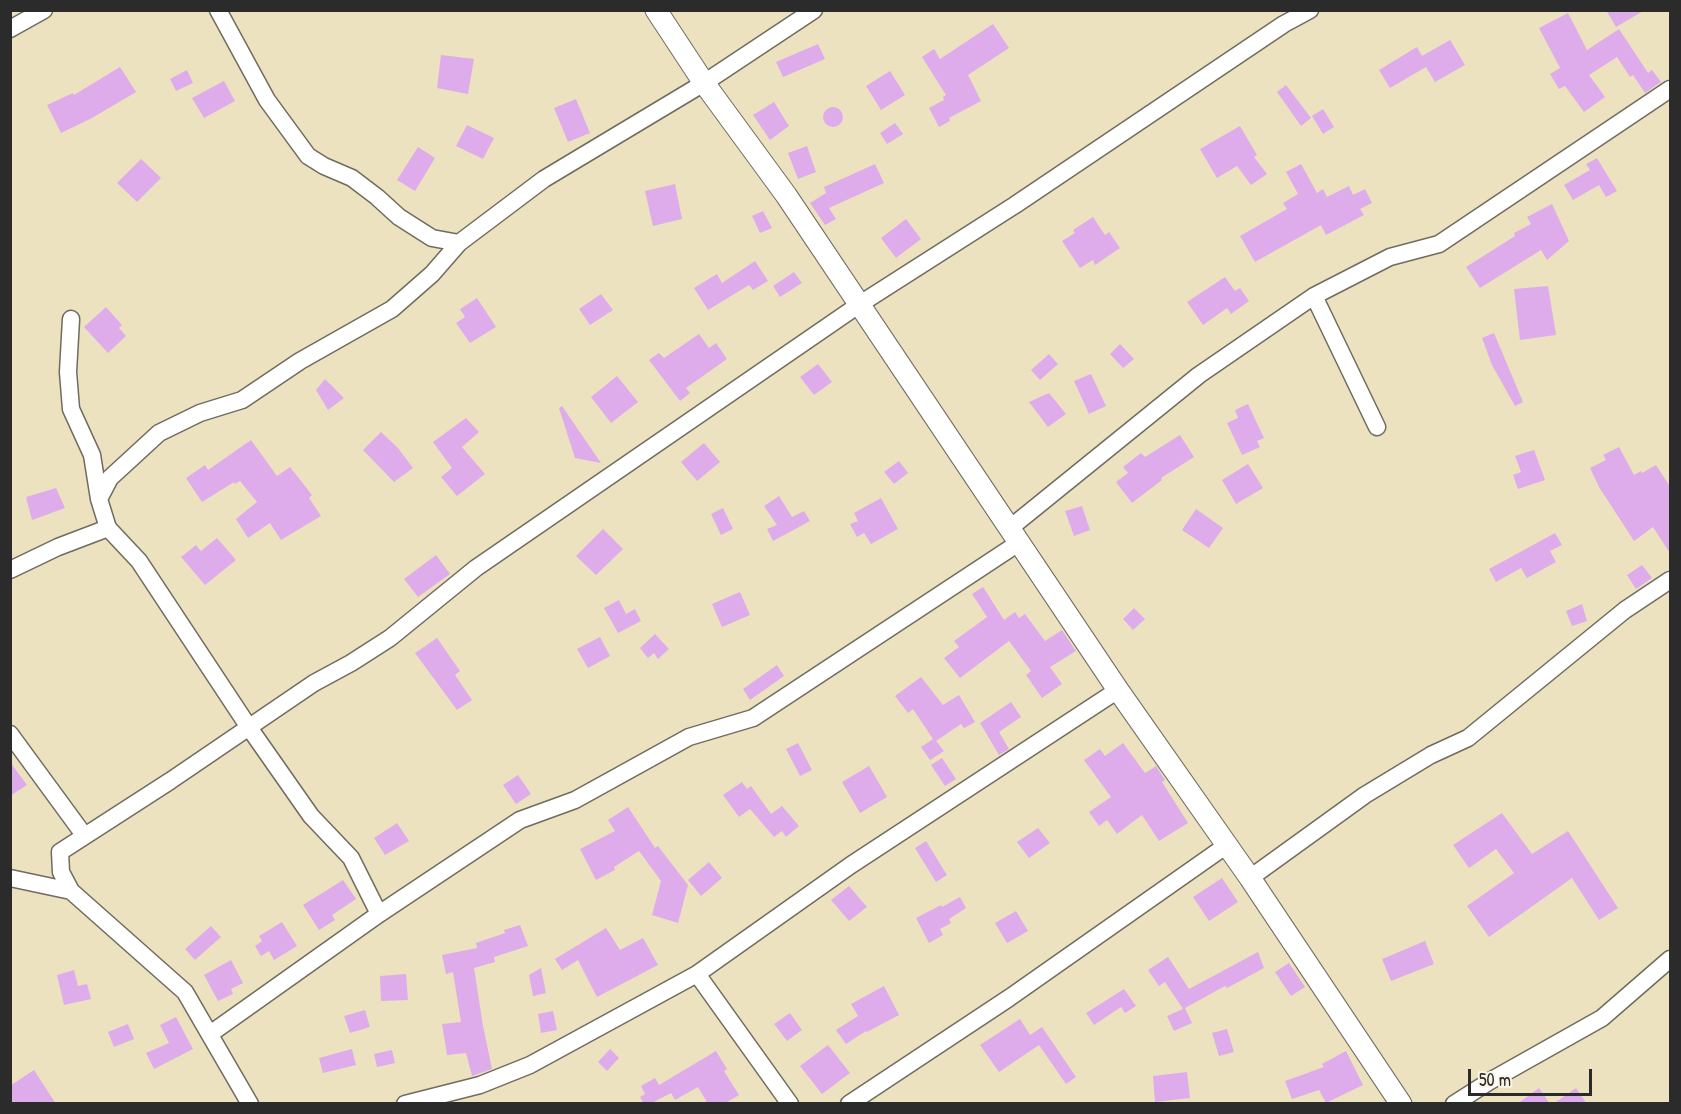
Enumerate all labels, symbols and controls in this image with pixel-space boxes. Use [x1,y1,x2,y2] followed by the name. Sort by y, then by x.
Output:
[1471,1057,1596,1095] scale bar
[1479,1067,1511,1092] text: 50 m

